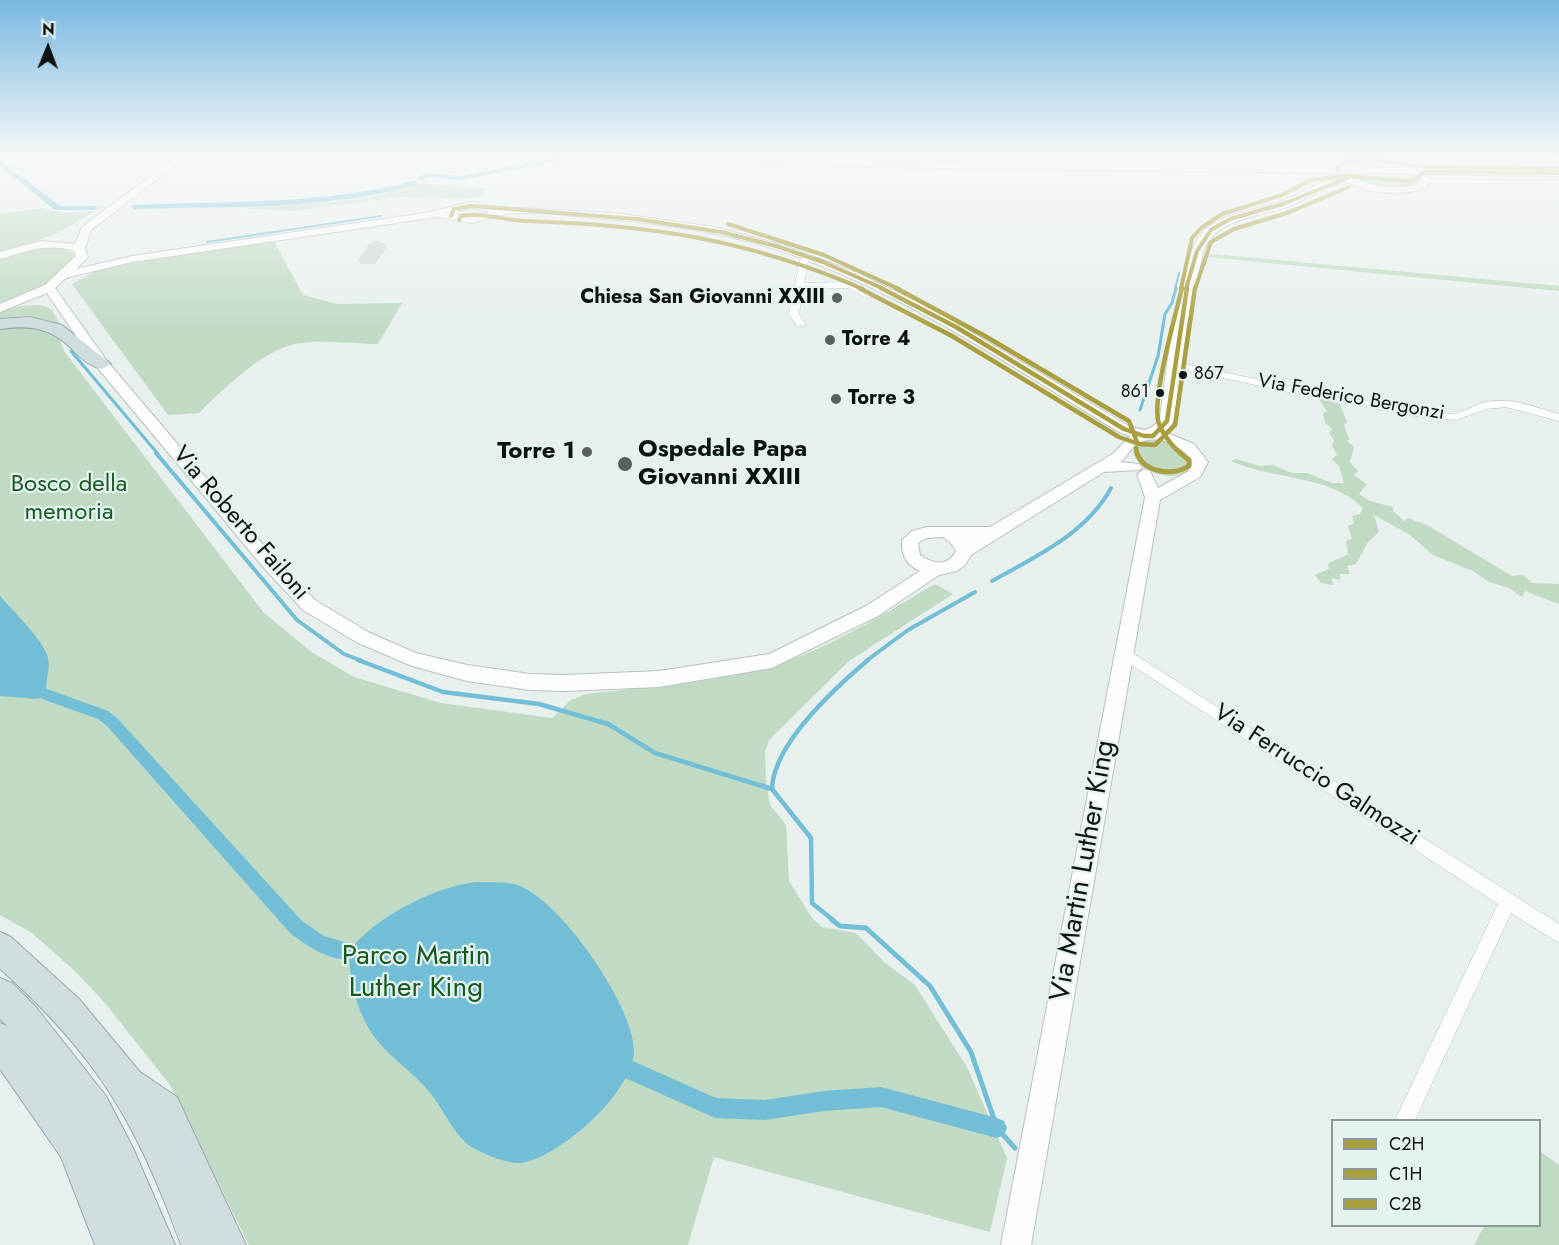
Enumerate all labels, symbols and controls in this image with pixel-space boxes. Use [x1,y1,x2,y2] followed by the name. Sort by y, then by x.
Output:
[18,18,78,78] north arrow
[42,18,55,41] text: N
[580,286,825,310] place label: Chiesa San Giovanni XXIII
[830,291,844,305] marker: Chiesa San Giovanni XXIII
[842,328,911,352] place label: Torre 4
[823,333,837,347] marker: Torre 4
[1194,364,1224,386] place label: 867
[1177,369,1189,381] marker: 867
[1256,370,1446,426] street label: Via Federico Bergonzi
[1121,382,1149,404] place label: 861
[848,387,915,411] place label: Torre 3
[1154,387,1166,399] marker: 861
[829,392,843,406] marker: Torre 3
[638,436,807,492] place label: Ospedale Papa Giovanni XXIII
[497,438,575,466] place label: Torre 1
[165,441,315,607] street label: Via Roberto Failoni
[580,445,594,459] marker: Torre 1
[616,455,634,473] marker: Ospedale Papa Giovanni XXIII
[11,471,127,527] park label: Bosco della memoria
[1208,699,1424,853] street label: Via Ferruccio Galmozzi
[1044,738,1124,1004] street label: Via Martin Luther King
[342,940,490,1006] park label: Parco Martin Luther King
[1331,1119,1541,1227] legend
[1389,1131,1424,1157] text: C2H
[1389,1161,1422,1187] text: C1H
[1389,1191,1422,1217] text: C2B

